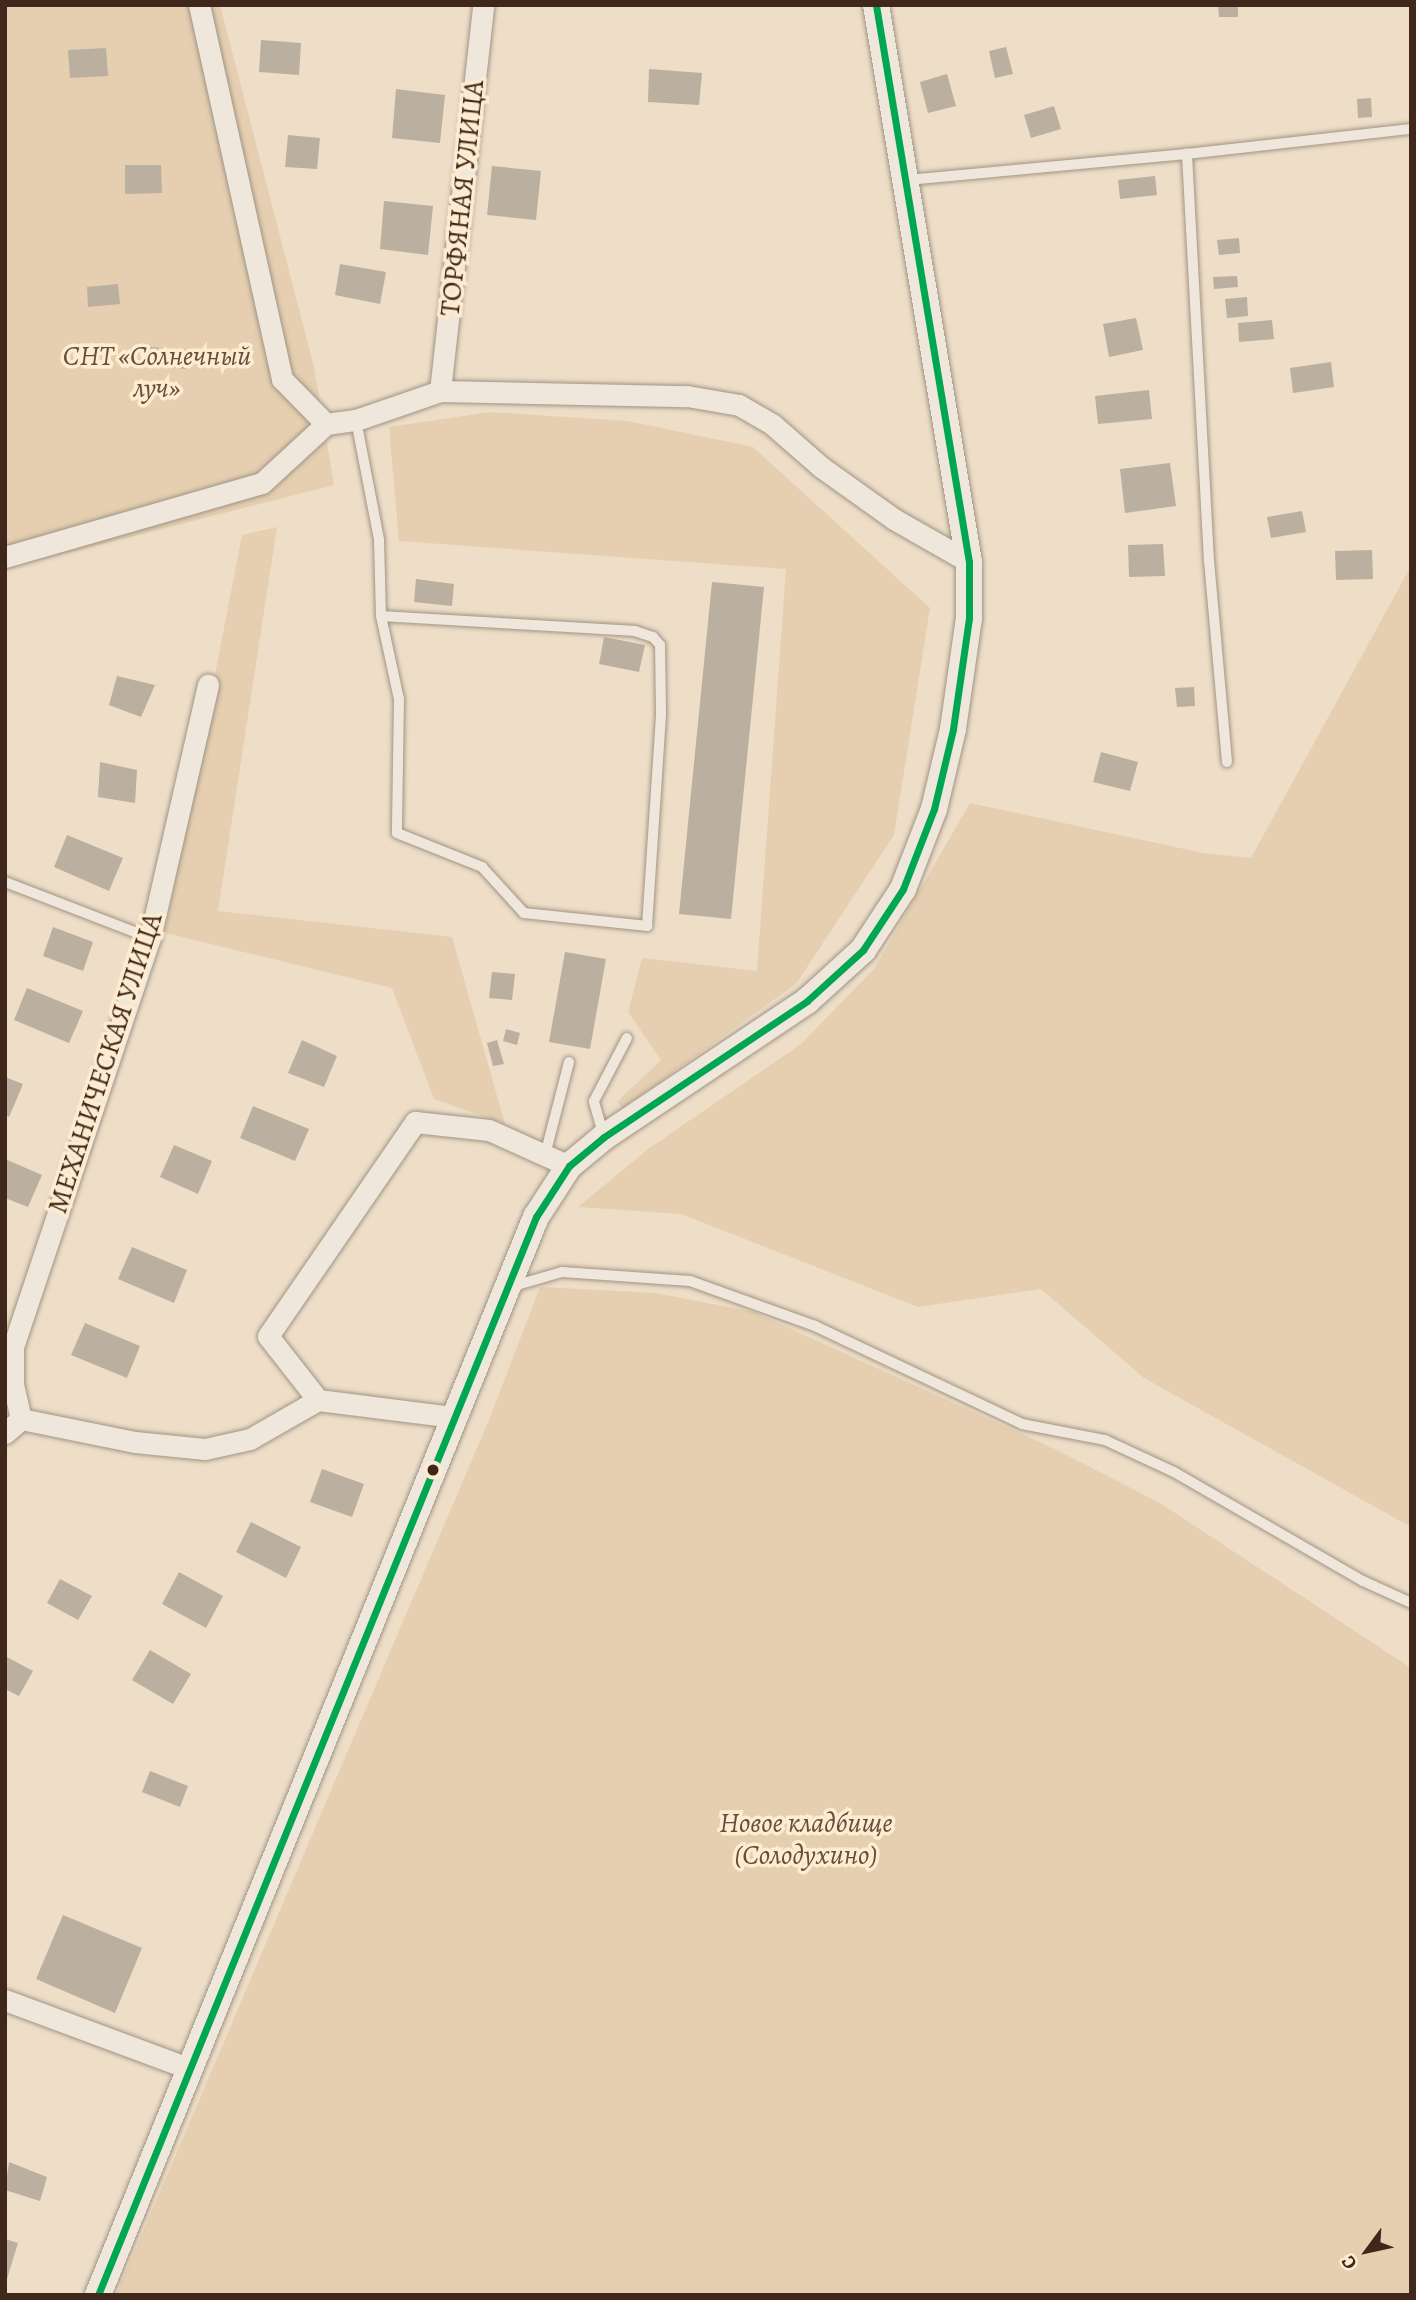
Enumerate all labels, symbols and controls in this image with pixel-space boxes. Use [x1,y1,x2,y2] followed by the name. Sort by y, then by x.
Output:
[433,78,491,318] street label: ТОРФЯНАЯ УЛИЦА
[63,339,251,405] park label: СНТ «Солнечный луч»
[40,908,170,1218] street label: МЕХАНИЧЕСКАЯ УЛИЦА
[426,1463,440,1477] unlabelled marker
[719,1806,893,1872] park label: Новое кладбище (Солодухино)
[1332,2216,1402,2286] north arrow
[1335,2250,1363,2274] text: С

